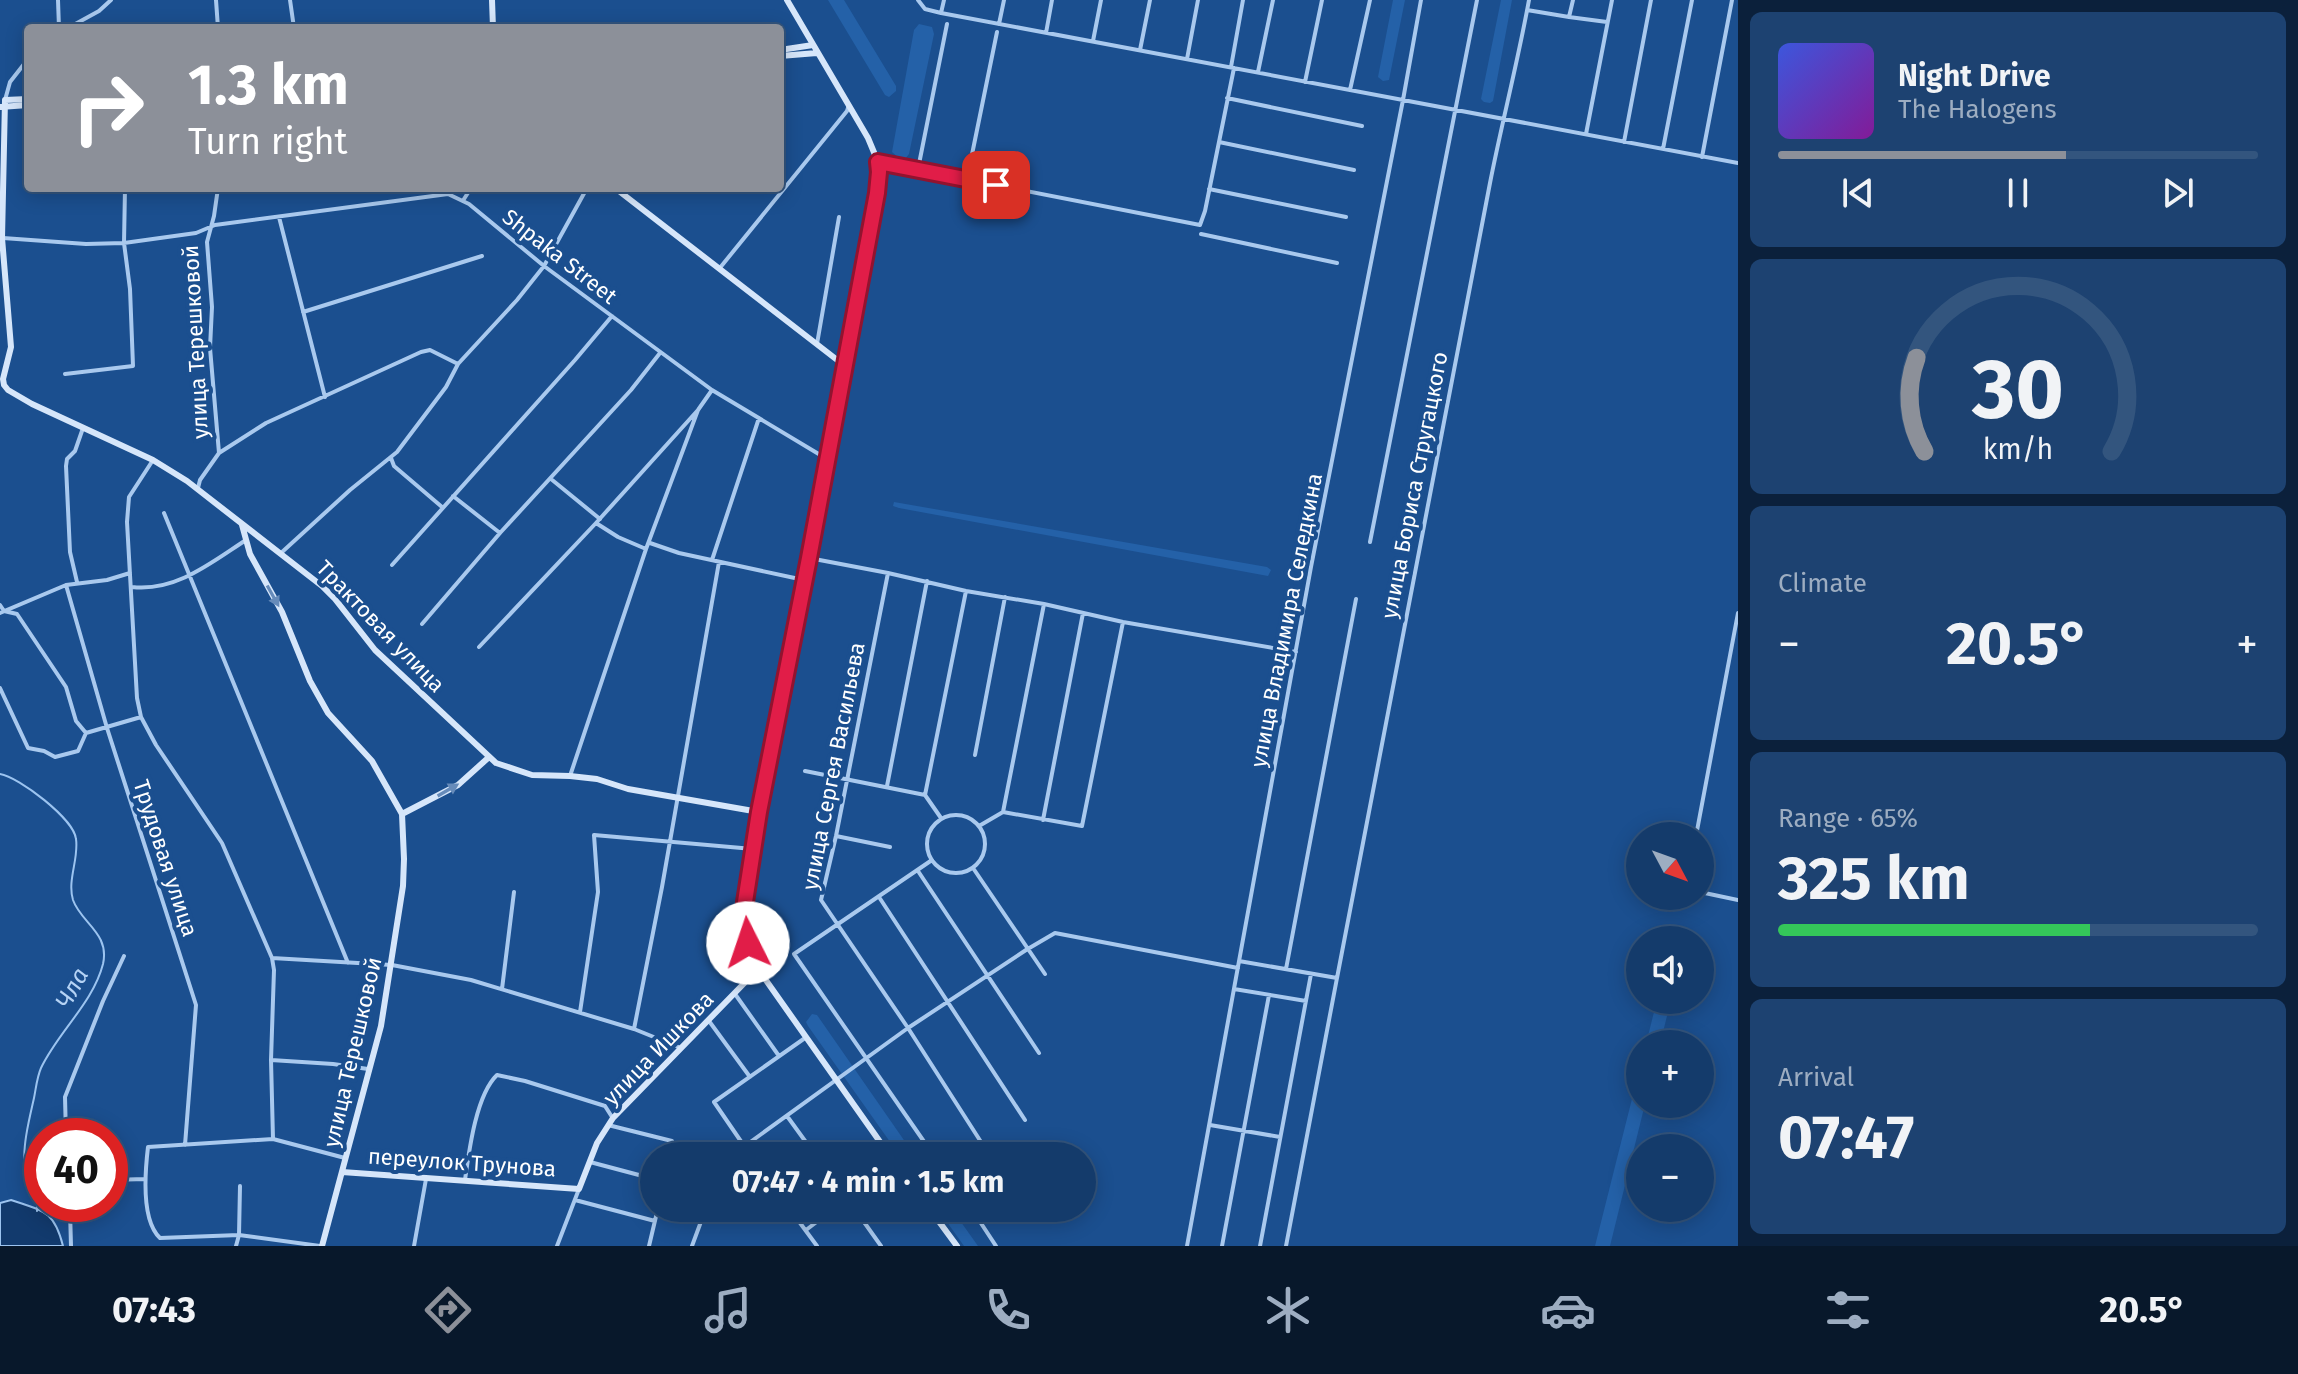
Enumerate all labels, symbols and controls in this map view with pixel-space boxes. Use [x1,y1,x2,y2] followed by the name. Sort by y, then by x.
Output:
[188,52,349,119] text: 1.3 km
[56,56,160,160] icon: right
[1898,58,2051,94] text: Night Drive
[1898,94,2057,125] text: The Halogens
[188,120,348,164] text: Turn right
[962,151,1030,219] pin
[974,163,1018,207] icon: arrive
[1836,171,1880,215] icon: previous
[1996,171,2040,215] icon: pause
[2156,171,2200,215] icon: next
[497,203,622,310] street label: Shpaka Street
[177,244,214,440] street label: улица Терешковой
[1971,340,2064,440] text: 30
[1375,349,1454,621] street label: улица Бориса Стругацкого
[1983,432,2053,467] text: km/h
[1245,471,1328,770] street label: улица Владимира Селедкина
[311,555,451,698] street label: Трактовая улица
[1778,568,1867,599] text: Climate
[266,585,280,608] one-way arrow
[1946,608,2090,680] text: 20.5°
[1778,618,1800,671] text: −
[2236,618,2258,671] text: +
[796,640,871,892] street label: улица Сергея Васильева
[127,776,204,940] street label: Трудовая улица
[437,783,459,797] one-way arrow
[1778,803,1918,834] text: Range · 65%
[1626,822,1714,910] north arrow
[1626,822,1714,1222] map controls
[1778,843,1970,915] text: 325 km
[706,901,790,985] position arrow
[1626,926,1714,1014] button: sound
[317,954,387,1150] street label: улица Терешковой
[50,963,94,1013] water label: Чла
[597,986,719,1111] street label: улица Ишкова
[1626,1030,1714,1118] button: +
[1778,1062,1854,1093] text: Arrival
[1778,1102,1914,1174] text: 07:47
[24,1118,128,1222] speed limit sign: 40
[1626,1134,1714,1222] button: −
[367,1142,557,1183] street label: переулок Трунова
[732,1164,1004,1200] text: 07:47 · 4 min · 1.5 km
[420,1282,476,1338] icon: directions
[700,1282,756,1338] icon: music
[980,1282,1036,1338] icon: phone
[1260,1282,1316,1338] icon: climate
[1540,1282,1596,1338] icon: car
[1820,1282,1876,1338] icon: filters
[112,1288,196,1332] text: 07:43
[2100,1288,2186,1332] text: 20.5°

